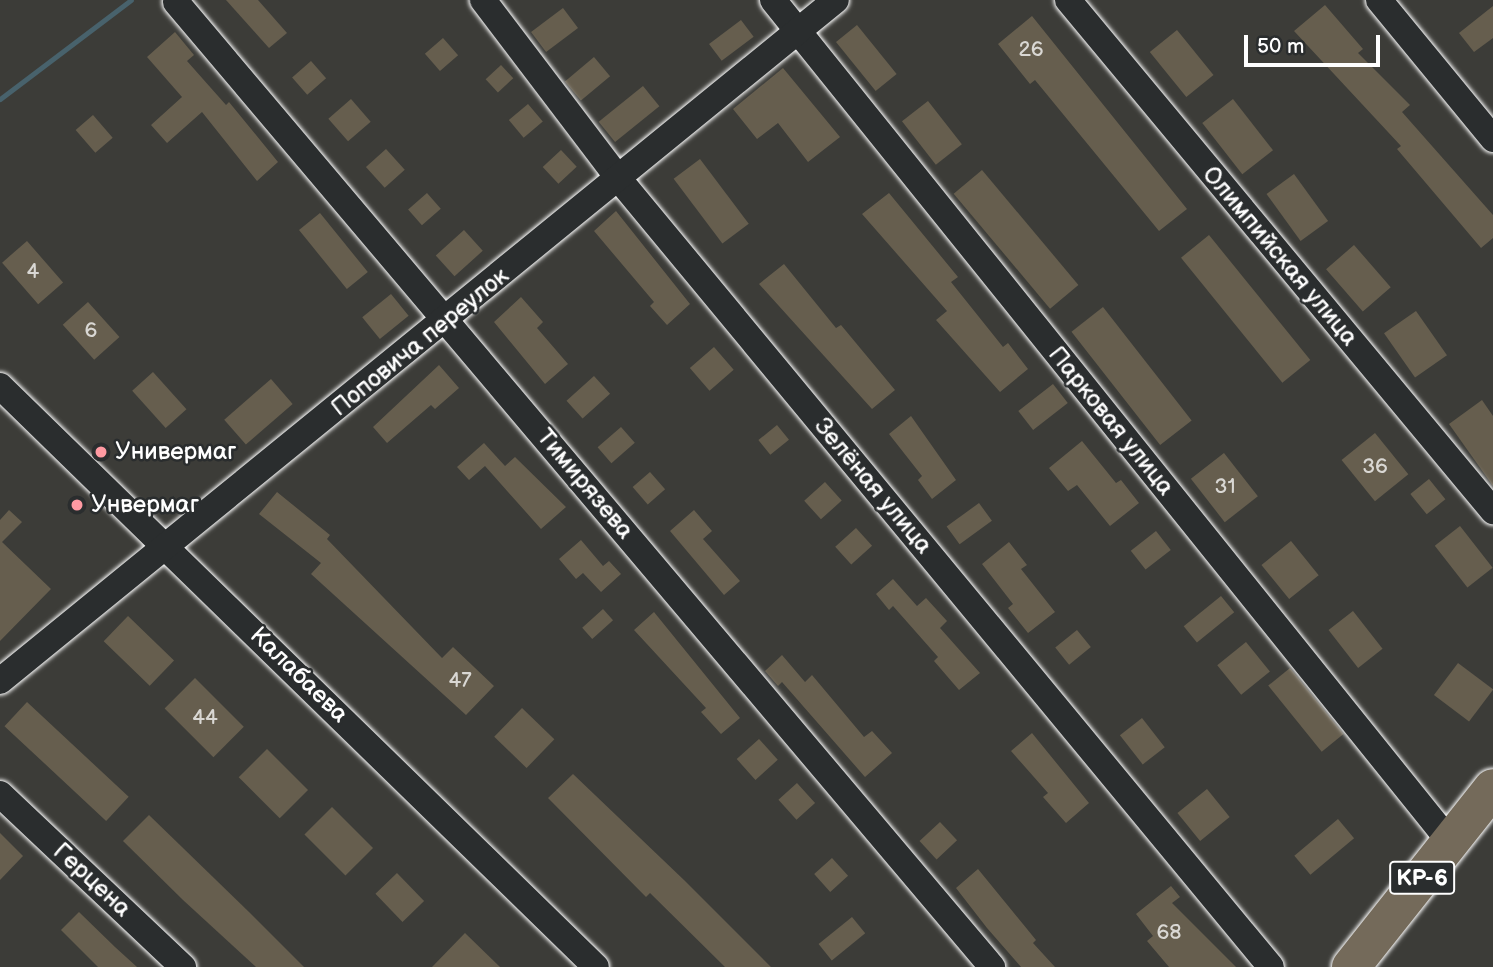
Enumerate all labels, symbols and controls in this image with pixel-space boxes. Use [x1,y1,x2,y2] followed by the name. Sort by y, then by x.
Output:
[1248,21,1384,65] scale bar
[1257,34,1304,59] text: 50 m
[1018,37,1044,63] house number: 26
[1196,160,1364,352] street label: Олимпийская улица
[27,259,39,285] house number: 4
[325,262,515,422] street label: Поповича переулок
[85,318,97,344] house number: 6
[1042,341,1180,501] street label: Парковая улица
[808,412,938,560] street label: Зелёная улица
[531,423,639,545] street label: Тимирязева
[115,438,236,466] place label: Универмаг
[93,444,109,460] marker: Универмаг
[1362,454,1388,480] house number: 36
[1214,474,1236,500] house number: 31
[91,491,199,519] place label: Унвермаг
[69,497,85,513] marker: Унвермаг
[244,621,354,729] street label: Калабаева
[448,668,472,694] house number: 47
[192,705,218,731] house number: 44
[47,837,137,923] street label: Герцена
[1389,858,1455,898] road number: KP-6
[1156,920,1182,946] house number: 68

